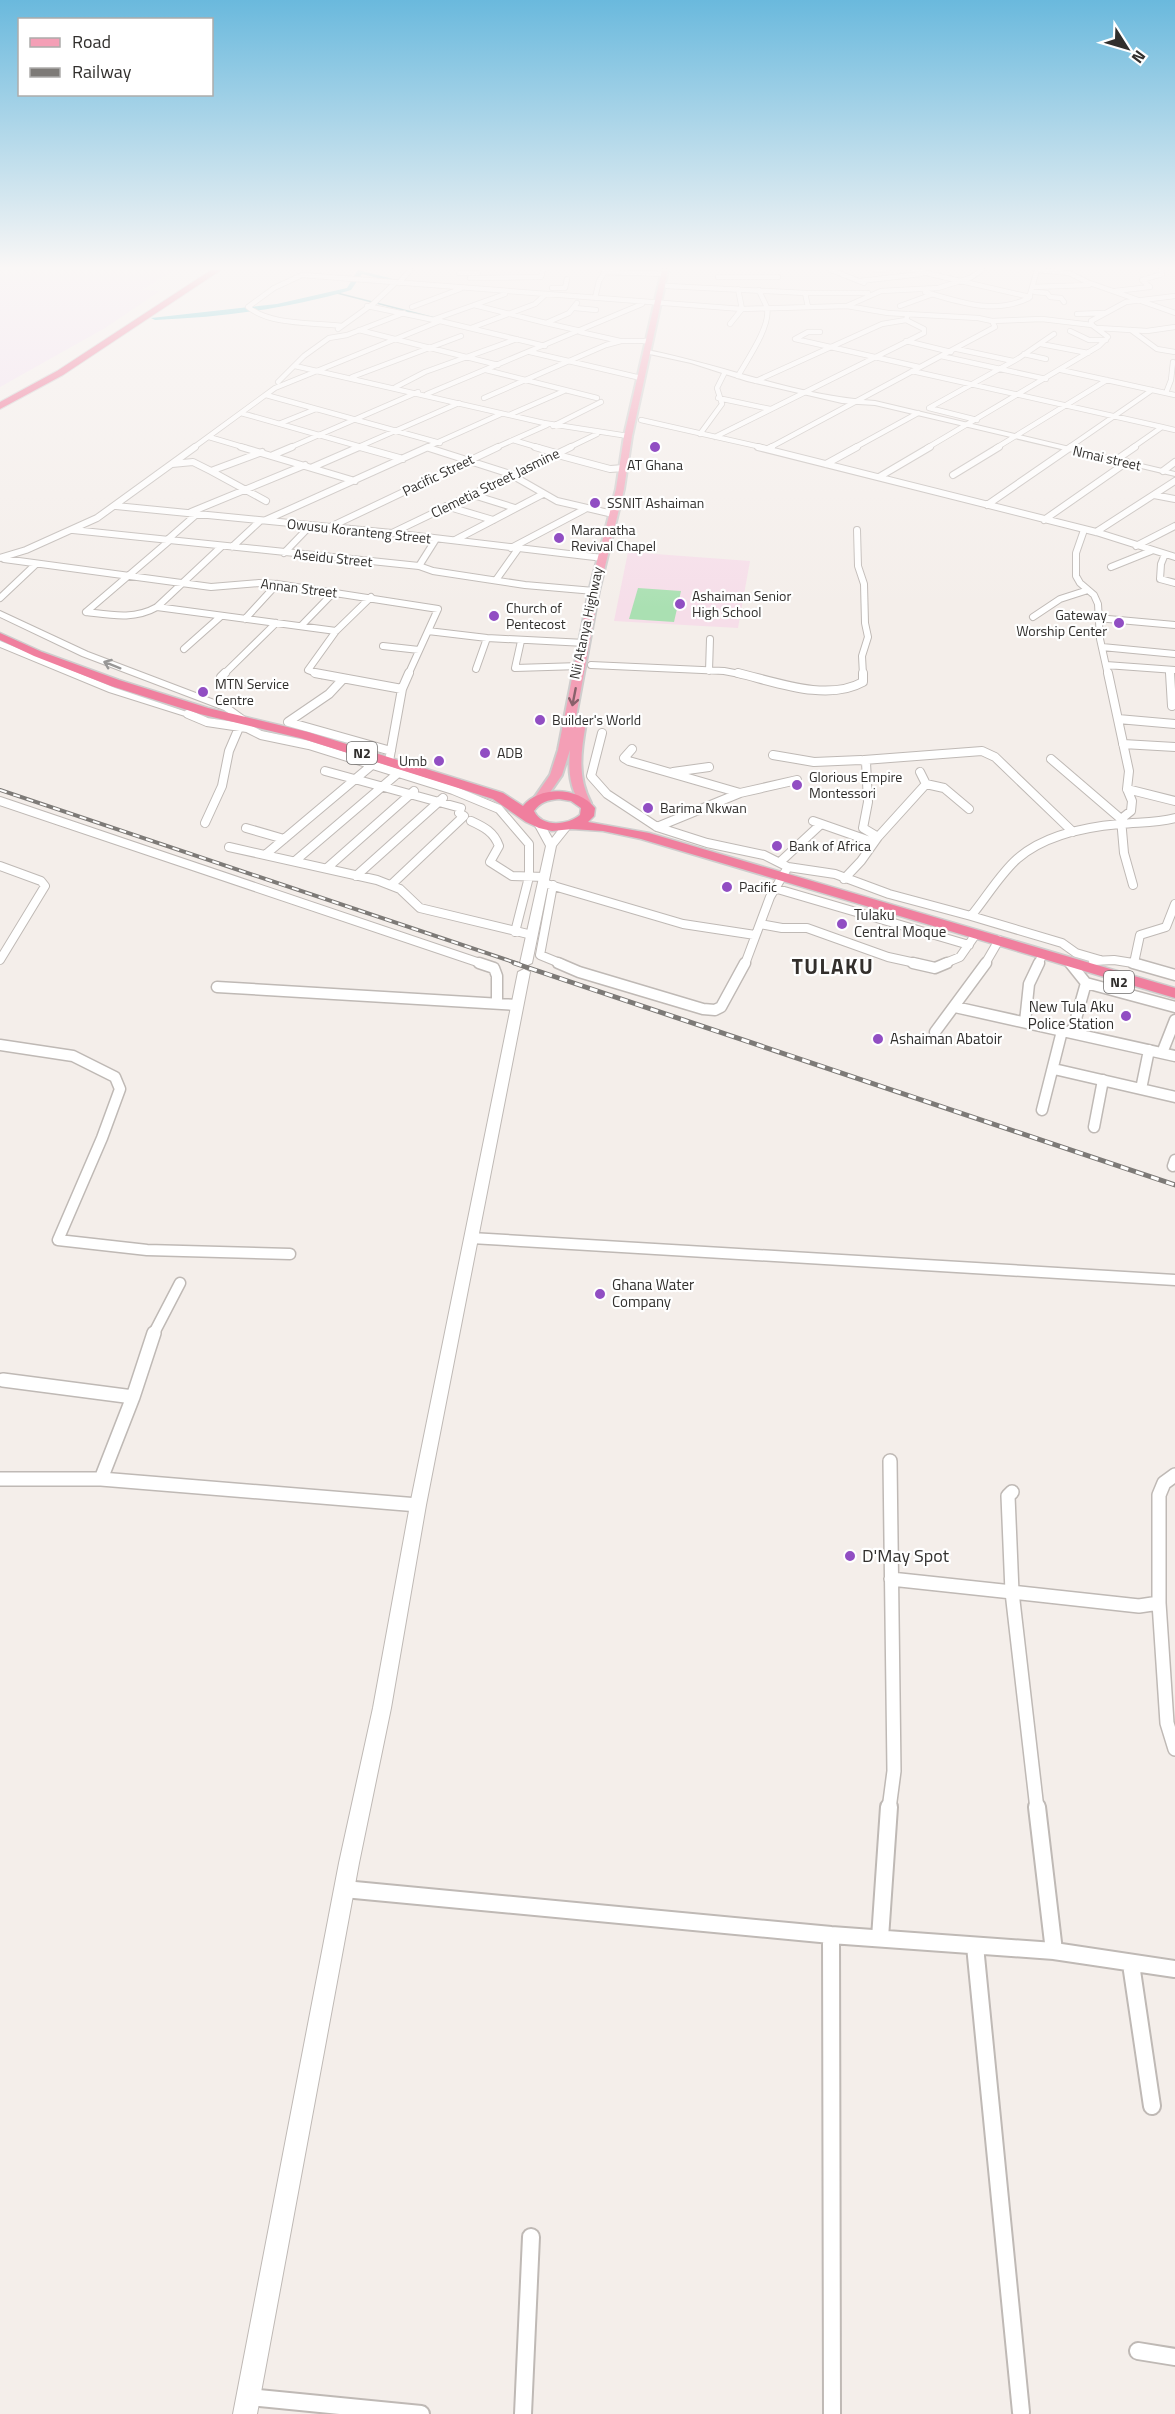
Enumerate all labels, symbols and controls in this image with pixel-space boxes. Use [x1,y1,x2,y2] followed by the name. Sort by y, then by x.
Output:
[18,18,213,96] legend
[1097,18,1157,78] north arrow
[72,28,111,55] text: Road
[1126,45,1152,69] text: N
[72,58,132,85] text: Railway
[1071,439,1143,476] street label: Nmai street
[648,440,662,454] marker: AT Ghana
[427,442,563,523] street label: Clemetia Street Jasmine
[398,448,477,501] street label: Pacific Street
[627,454,683,475] place label: AT Ghana
[607,492,704,513] place label: SSNIT Ashaiman
[588,496,602,510] marker: SSNIT Ashaiman
[286,512,432,549] street label: Owusu Koranteng Street
[571,519,656,556] place label: Maranatha Revival Chapel
[552,531,566,545] marker: Maranatha Revival Chapel
[293,543,374,572] street label: Aseidu Street
[563,565,608,681] street label: Nii Atanya Highway
[260,572,339,603] street label: Annan Street
[692,585,791,622] place label: Ashaiman Senior High School
[506,597,566,634] place label: Church of Pentecost
[673,597,687,611] marker: Ashaiman Senior High School
[1016,604,1107,641] place label: Gateway Worship Center
[487,609,501,623] marker: Church of Pentecost
[1112,616,1126,630] marker: Gateway Worship Center
[103,659,122,670] one-way arrow
[215,673,289,710] place label: MTN Service Centre
[196,685,210,699] marker: MTN Service Centre
[568,687,579,706] one-way arrow
[552,709,641,730] place label: Builder's World
[533,713,547,727] marker: Builder's World
[347,742,377,764] road number: N2
[497,742,523,763] place label: ADB
[478,746,492,760] marker: ADB
[399,750,427,771] place label: Umb
[432,754,446,768] marker: Umb
[809,766,902,803] place label: Glorious Empire Montessori
[790,778,804,792] marker: Glorious Empire Montessori
[660,797,747,818] place label: Barima Nkwan
[641,801,655,815] marker: Barima Nkwan
[789,835,871,856] place label: Bank of Africa
[770,839,784,853] marker: Bank of Africa
[739,876,777,897] place label: Pacific
[720,880,734,894] marker: Pacific
[854,903,946,943] place label: Tulaku Central Moque
[835,917,849,931] marker: Tulaku Central Moque
[792,950,874,982] district label: TULAKU
[1104,971,1134,993] road number: N2
[1028,995,1114,1035] place label: New Tula Aku Police Station
[1119,1009,1133,1023] marker: New Tula Aku Police Station
[890,1027,1002,1050] place label: Ashaiman Abatoir
[871,1032,885,1046] marker: Ashaiman Abatoir
[612,1273,694,1313] place label: Ghana Water Company
[593,1287,607,1301] marker: Ghana Water Company
[862,1542,950,1569] place label: D'May Spot
[843,1549,857,1563] marker: D'May Spot

